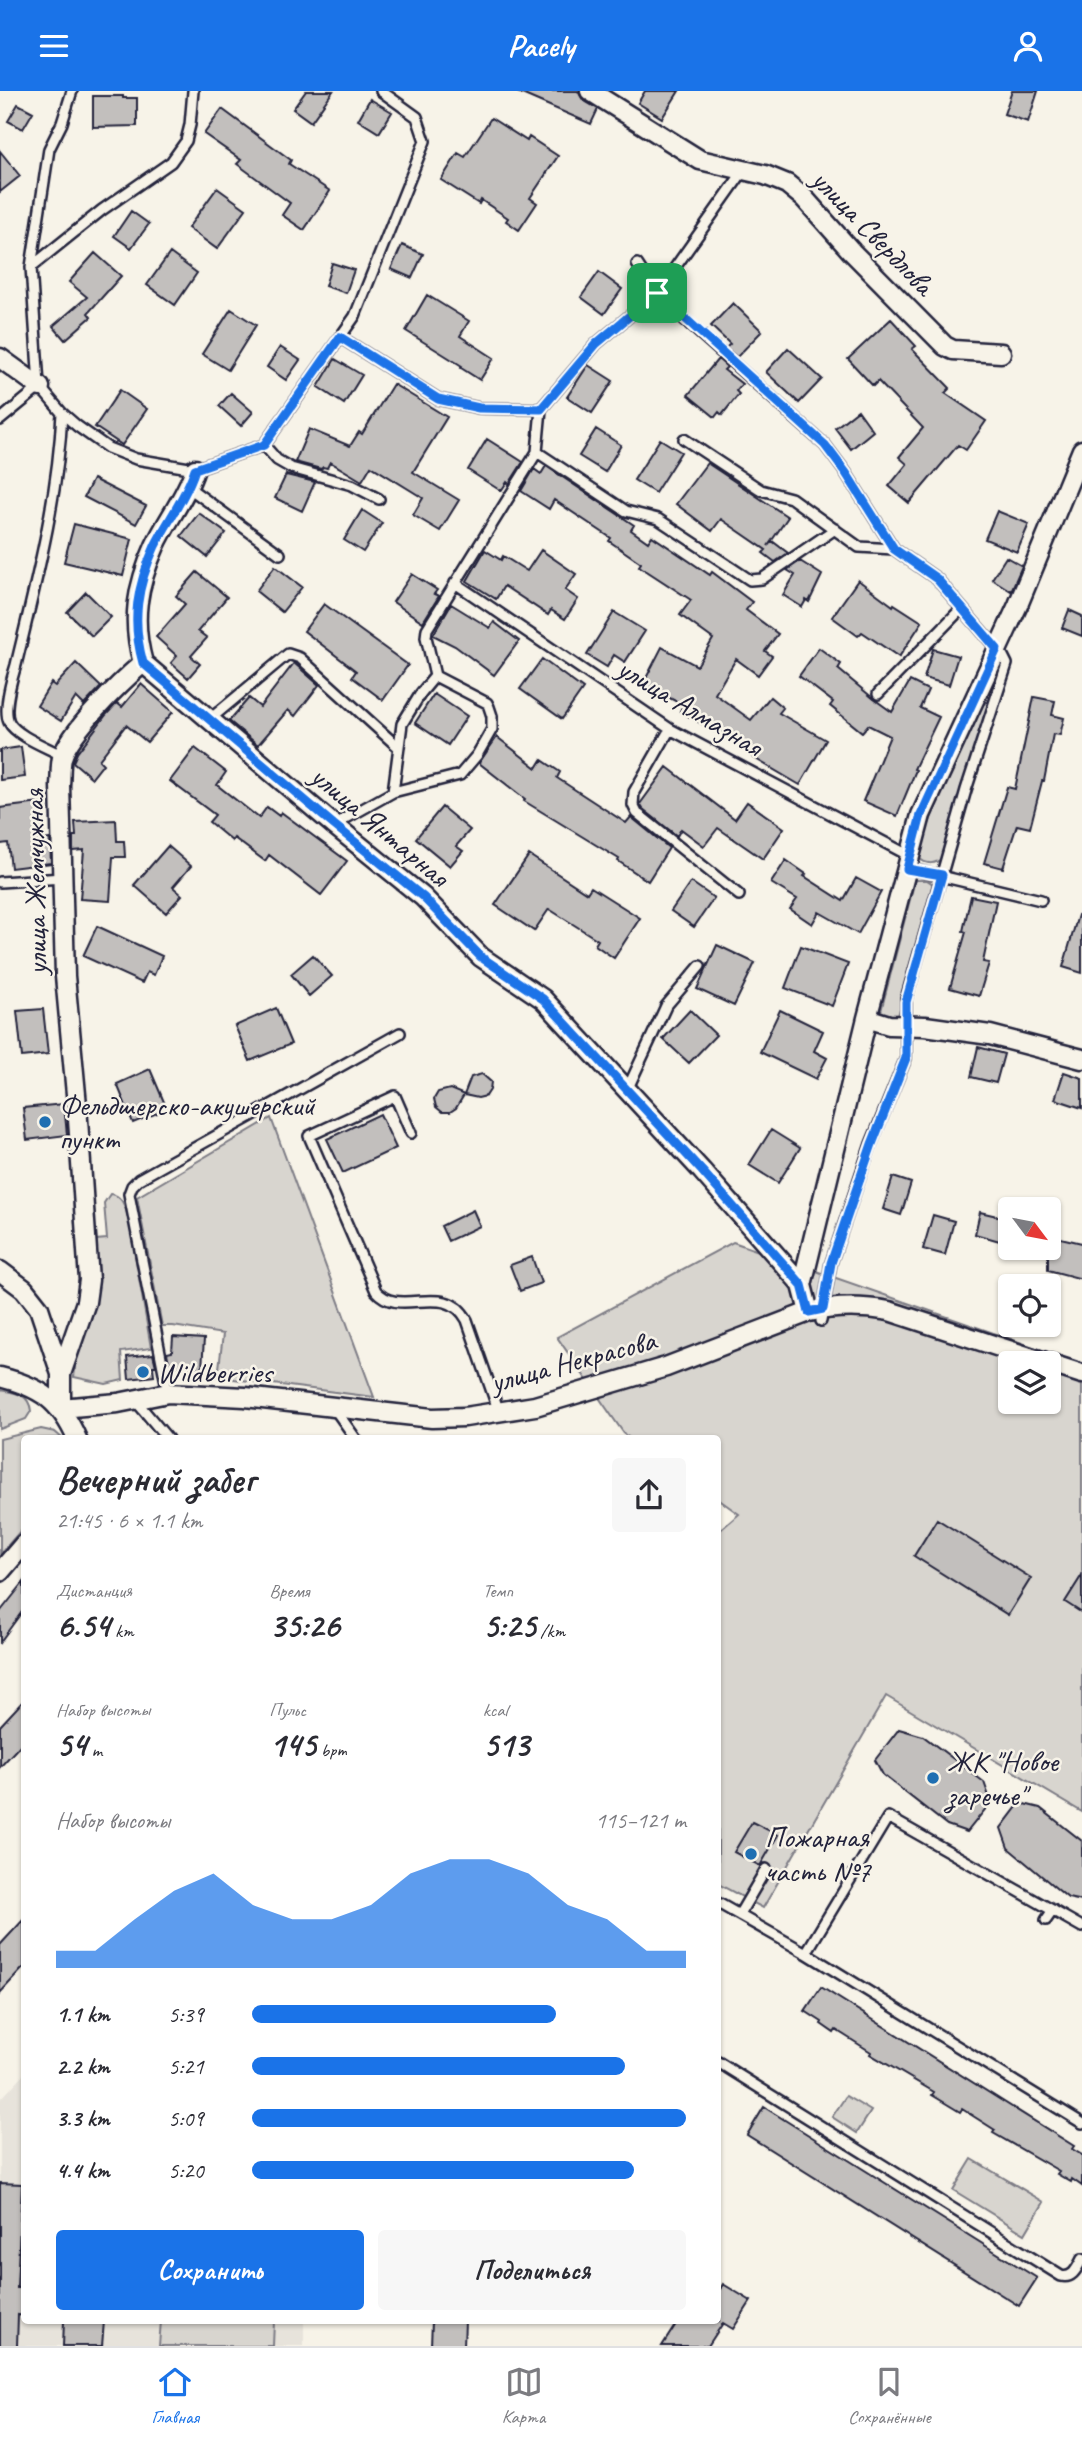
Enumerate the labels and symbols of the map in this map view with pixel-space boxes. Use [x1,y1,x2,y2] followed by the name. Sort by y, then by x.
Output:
[802,160,944,305] street label: улица Свердлова
[627,263,687,323] pin
[609,648,772,767] street label: улица Алмазная
[301,756,459,897] street label: улица Янтарная
[14,788,56,977] street label: улица Жемчужная
[59,1086,316,1158] place label: Фельдшерско-акушерский пункт
[37,1114,53,1130] marker: Фельдшерско-акушерский пункт
[998,1197,1060,1260] north arrow
[484,1320,661,1402] street label: улица Некрасова
[157,1353,275,1391] place label: Wildberries
[135,1364,151,1380] marker: Wildberries
[943,1742,1060,1814] place label: ЖК "Новое заречье"
[925,1770,941,1786] marker: ЖК "Новое заречье"
[765,1818,872,1890] place label: Пожарная часть №7
[743,1846,759,1862] marker: Пожарная часть №7

